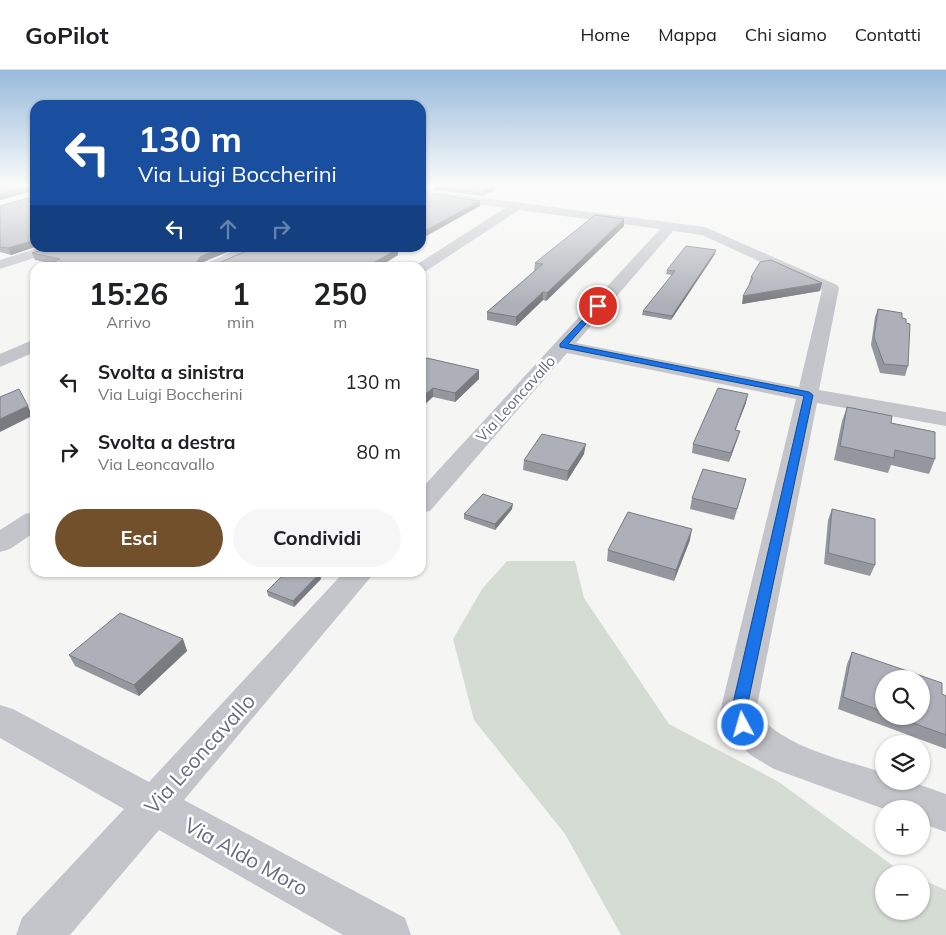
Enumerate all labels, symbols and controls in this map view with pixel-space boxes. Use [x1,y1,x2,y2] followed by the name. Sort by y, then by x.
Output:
[25,20,109,50] text: GoPilot
[580,23,630,46] text: Home
[658,23,717,46] text: Mappa
[745,23,827,46] text: Chi siamo
[855,23,921,46] text: Contatti
[138,117,242,161] text: 130 m
[55,120,120,185] icon: left
[138,160,337,188] text: Via Luigi Boccherini
[161,215,189,243] icon: left
[214,215,242,243] icon: ahead
[267,215,295,243] icon: right
[89,275,168,313] text: 15:26
[232,275,250,313] text: 1
[313,275,367,313] text: 250
[577,285,619,327] pin
[584,292,612,320] icon: arrive
[106,312,151,332] text: Arrivo
[227,312,254,332] text: min
[333,312,347,332] text: m
[472,352,559,446] street label: Via Leoncavallo
[98,360,244,384] text: Svolta a sinistra
[55,368,83,396] icon: left
[345,370,401,394] text: 130 m
[98,384,243,404] text: Via Luigi Boccherini
[98,430,236,454] text: Svolta a destra
[55,438,83,466] icon: right
[357,440,401,464] text: 80 m
[98,454,215,474] text: Via Leoncavallo
[55,509,223,567] button: Esci
[233,509,401,567] button: Condividi
[875,670,930,920] map controls
[875,670,930,725] button: search
[138,688,260,819] street label: Via Leoncavallo
[716,698,768,750] position arrow
[875,735,930,790] button: layers
[875,800,930,855] button: +
[180,811,313,901] street label: Via Aldo Moro
[875,865,930,920] button: −

